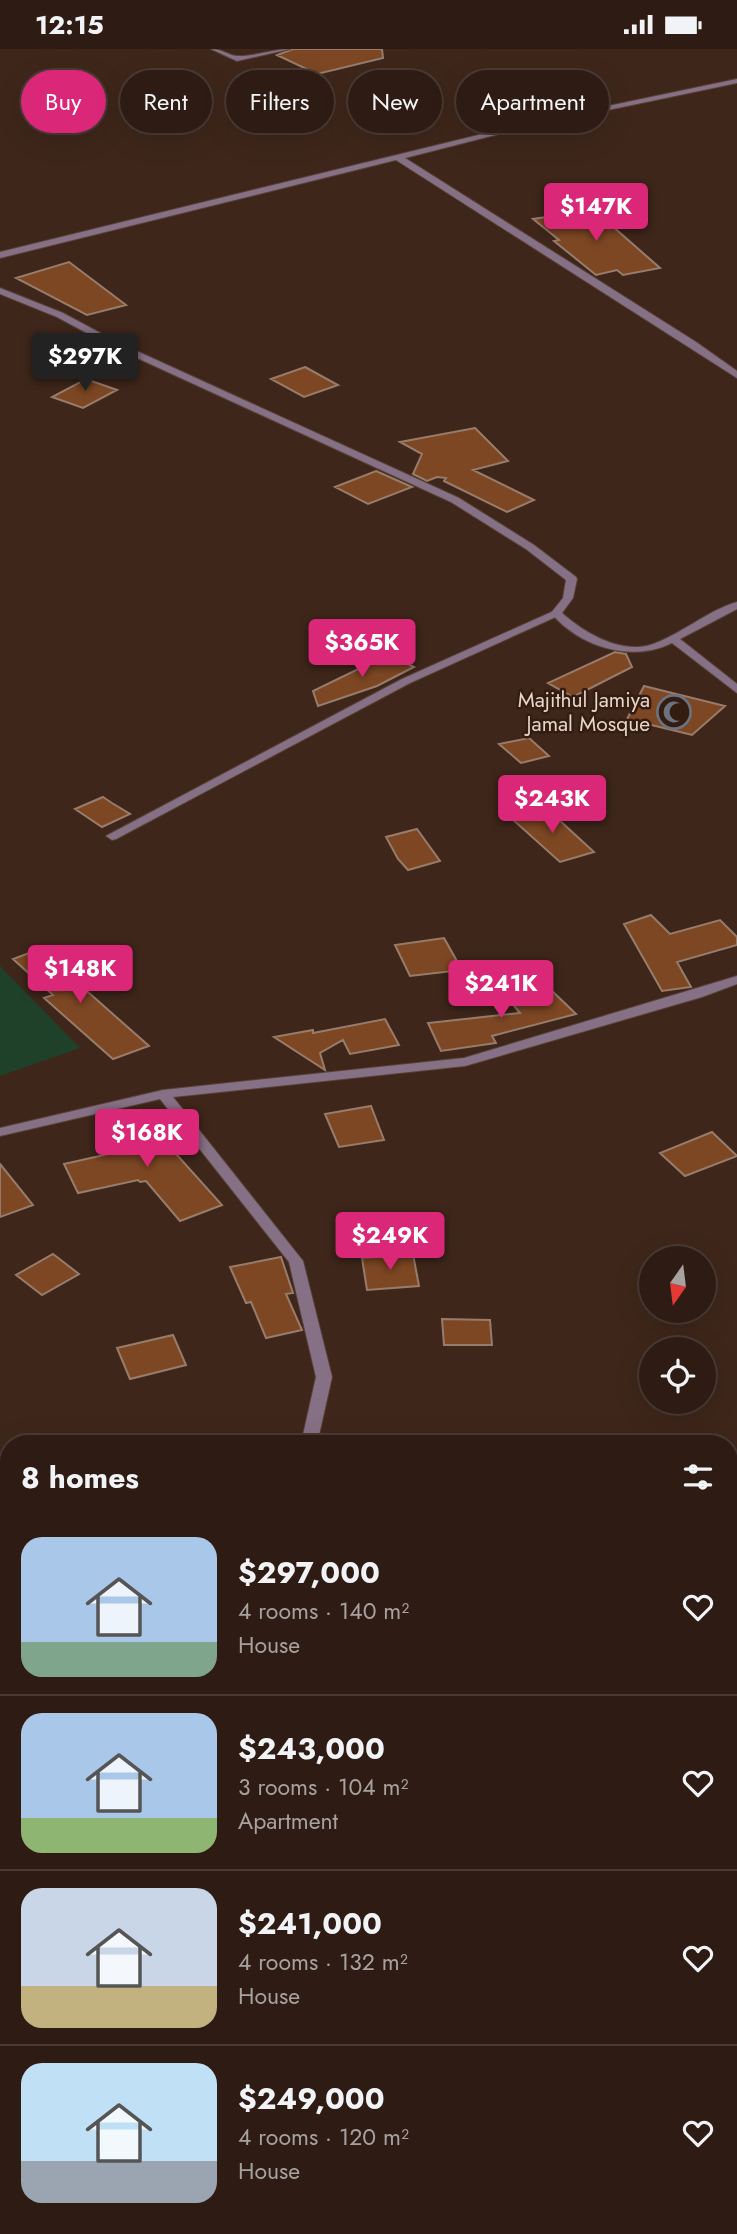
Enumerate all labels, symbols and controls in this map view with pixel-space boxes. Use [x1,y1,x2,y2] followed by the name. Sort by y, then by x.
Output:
[35,6,104,44] text: 12:15
[21,70,106,133] chip: Buy
[120,70,212,133] chip: Rent
[226,70,334,133] chip: Filters
[348,70,442,133] chip: New
[456,70,609,133] chip: Apartment
[547,183,645,243] pin: $147K
[560,189,632,223] text: $147K
[36,333,134,393] pin: $297K
[48,339,122,373] text: $297K
[313,619,411,679] pin: $365K
[325,625,399,659] text: $365K
[518,685,650,739] place label: Majithul Jamiya Jamal Mosque
[655,693,693,731] mosque icon: Majithul Jamiya Jamal Mosque
[503,775,601,835] pin: $243K
[514,781,590,815] text: $243K
[31,946,129,1005] pin: $148K
[44,951,116,985] text: $148K
[452,961,550,1020] pin: $241K
[464,966,538,1000] text: $241K
[98,1109,196,1169] pin: $168K
[111,1115,183,1149] text: $168K
[341,1213,439,1272] pin: $249K
[352,1218,428,1252] text: $249K
[639,1246,716,1323] north arrow
[639,1246,716,1414] map controls
[639,1337,716,1414] button: locate
[21,1456,139,1499] text: 8 homes
[679,1458,717,1496] icon: filters
[238,1551,380,1594] text: $297,000
[77,1565,161,1649] icon: home
[679,1588,717,1626] icon: heart
[238,1594,409,1628] text: 4 rooms · 140 m²
[238,1628,300,1662] text: House
[238,1727,385,1770] text: $243,000
[77,1741,161,1825] icon: home
[679,1764,717,1802] icon: heart
[238,1770,408,1804] text: 3 rooms · 104 m²
[238,1804,338,1838] text: Apartment
[238,1902,382,1945] text: $241,000
[77,1916,161,2000] icon: home
[679,1939,717,1977] icon: heart
[238,1945,408,1979] text: 4 rooms · 132 m²
[238,1979,300,2013] text: House
[238,2077,385,2120] text: $249,000
[77,2091,161,2175] icon: home
[679,2114,717,2152] icon: heart
[238,2120,409,2154] text: 4 rooms · 120 m²
[238,2154,300,2188] text: House

